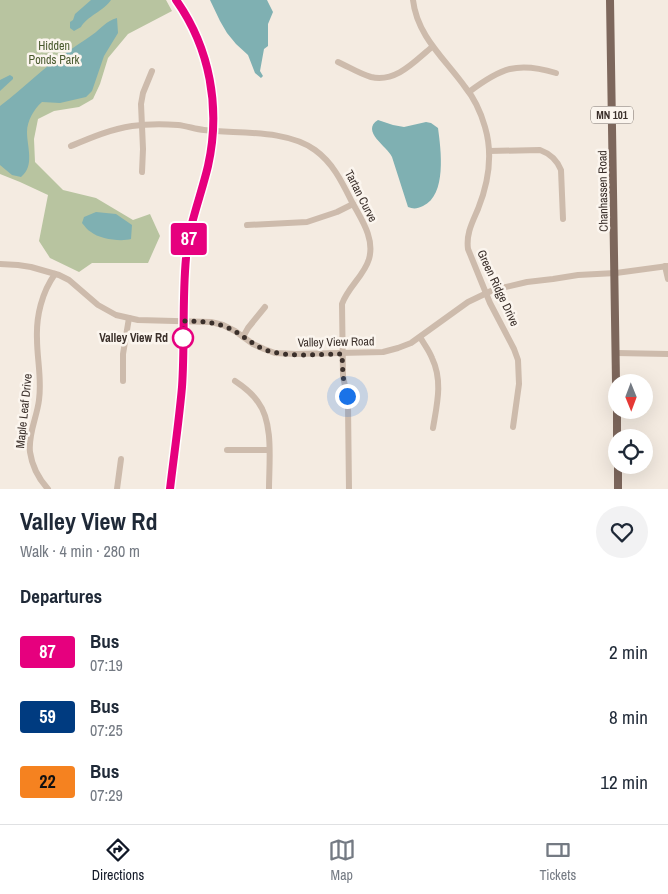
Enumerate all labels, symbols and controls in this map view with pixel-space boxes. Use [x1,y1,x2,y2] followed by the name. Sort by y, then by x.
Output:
[29,38,80,68] park label: Hidden Ponds Park
[591,106,633,124] road number: MN 101
[594,150,612,232] street label: Chanhassen Road
[341,167,381,225] street label: Tartan Curve
[166,223,212,255] line badge: 87
[181,226,197,251] text: 87
[473,247,523,329] street label: Green Ridge Drive
[172,327,194,349] marker: Valley View Rd
[99,330,168,346] place label: Valley View Rd
[297,333,375,351] street label: Valley View Road
[12,373,36,449] street label: Maple Leaf Drive
[608,374,652,419] north arrow
[608,374,653,474] map controls
[335,384,360,409] your location
[608,429,653,474] button: locate
[20,505,158,537] text: Valley View Rd
[596,506,648,558] button: heart
[20,540,140,562] text: Walk · 4 min · 280 m
[20,583,102,609] text: Departures
[90,628,119,654] text: Bus
[39,639,56,664] text: 87
[609,639,648,665] text: 2 min
[90,654,123,676] text: 07:19
[90,693,119,719] text: Bus
[39,704,56,729] text: 59
[609,704,648,730] text: 8 min
[90,719,123,741] text: 07:25
[90,758,119,784] text: Bus
[39,769,56,794] text: 22
[600,769,648,795] text: 12 min
[90,784,123,806] text: 07:29
[92,836,144,884] tab: Directions
[328,836,356,884] tab: Map
[539,836,576,884] tab: Tickets

